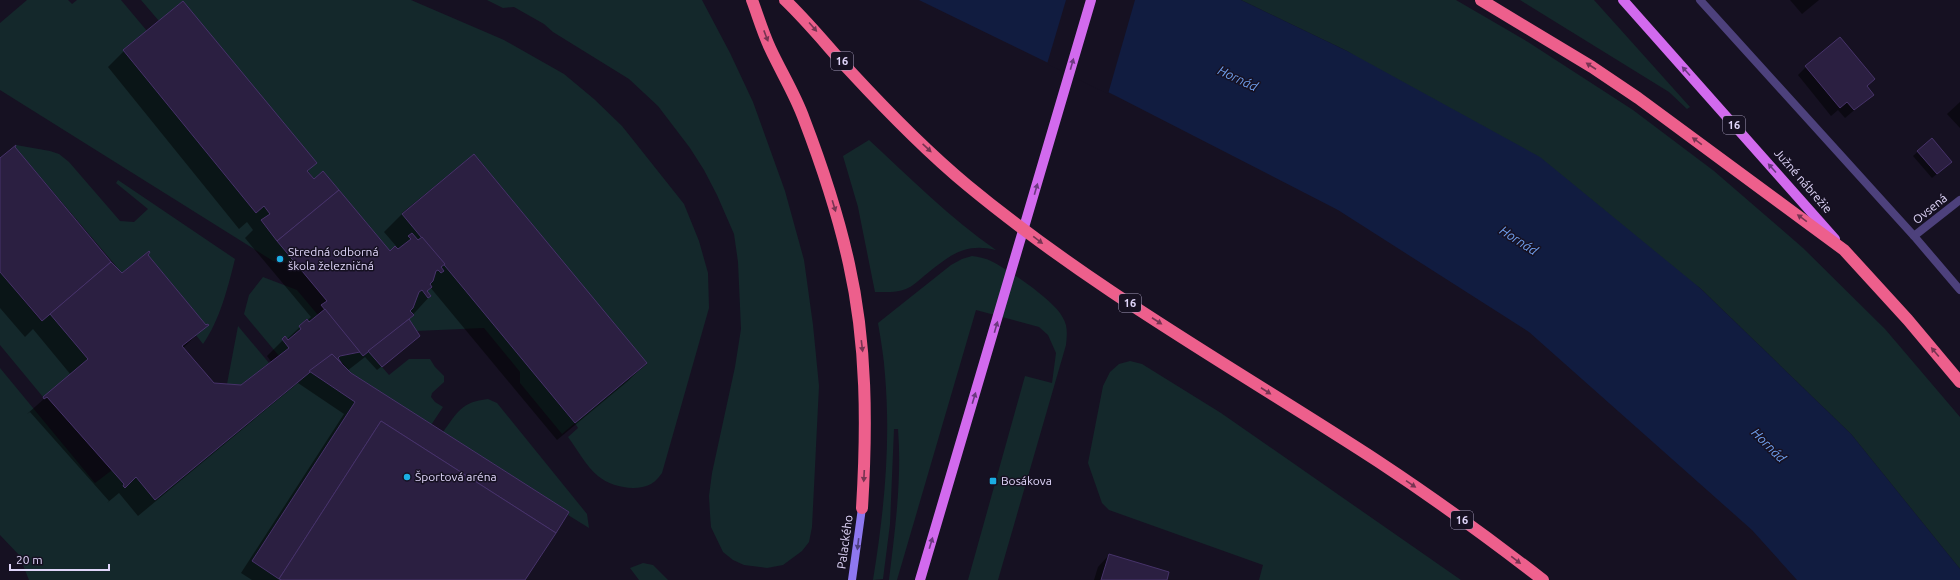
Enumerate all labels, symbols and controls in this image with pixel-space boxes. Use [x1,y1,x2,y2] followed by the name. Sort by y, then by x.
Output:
[808,22,818,32] one-way arrow
[763,31,769,43] one-way arrow
[831,52,853,70] road number: 16
[1069,57,1075,69] one-way arrow
[1216,63,1261,94] water label: Hornád
[1585,63,1597,70] one-way arrow
[1681,66,1691,76] one-way arrow
[1723,116,1745,134] road number: 16
[1692,137,1702,145] one-way arrow
[922,143,932,153] one-way arrow
[1772,146,1835,215] street label: Južné nábrežie
[1768,163,1777,173] one-way arrow
[1033,182,1039,194] one-way arrow
[1910,191,1949,226] street label: Ovsená
[831,200,837,212] one-way arrow
[1796,214,1807,222] one-way arrow
[1497,223,1541,258] water label: Hornád
[1032,235,1043,244] one-way arrow
[288,245,379,272] place label: Stredná odborná škola železničná
[275,254,285,264] marker: Stredná odborná škola železničná
[1119,294,1141,312] road number: 16
[1151,317,1163,324] one-way arrow
[993,321,999,333] one-way arrow
[858,340,865,352] one-way arrow
[1930,346,1939,357] one-way arrow
[1261,387,1271,395] one-way arrow
[971,392,977,404] one-way arrow
[1749,425,1789,465] water label: Hornád
[415,470,497,483] place label: Športová aréna
[861,470,867,483] one-way arrow
[402,472,412,482] marker: Športová aréna
[1001,474,1052,487] place label: Bosákova
[988,476,998,486] marker: Bosákova
[1405,480,1416,488] one-way arrow
[1451,511,1473,529] road number: 16
[834,514,855,570] street label: Palackého
[928,536,934,548] one-way arrow
[855,538,861,550] one-way arrow
[10,546,109,572] scale bar
[16,553,43,566] text: 20 m
[1511,555,1522,564] one-way arrow

